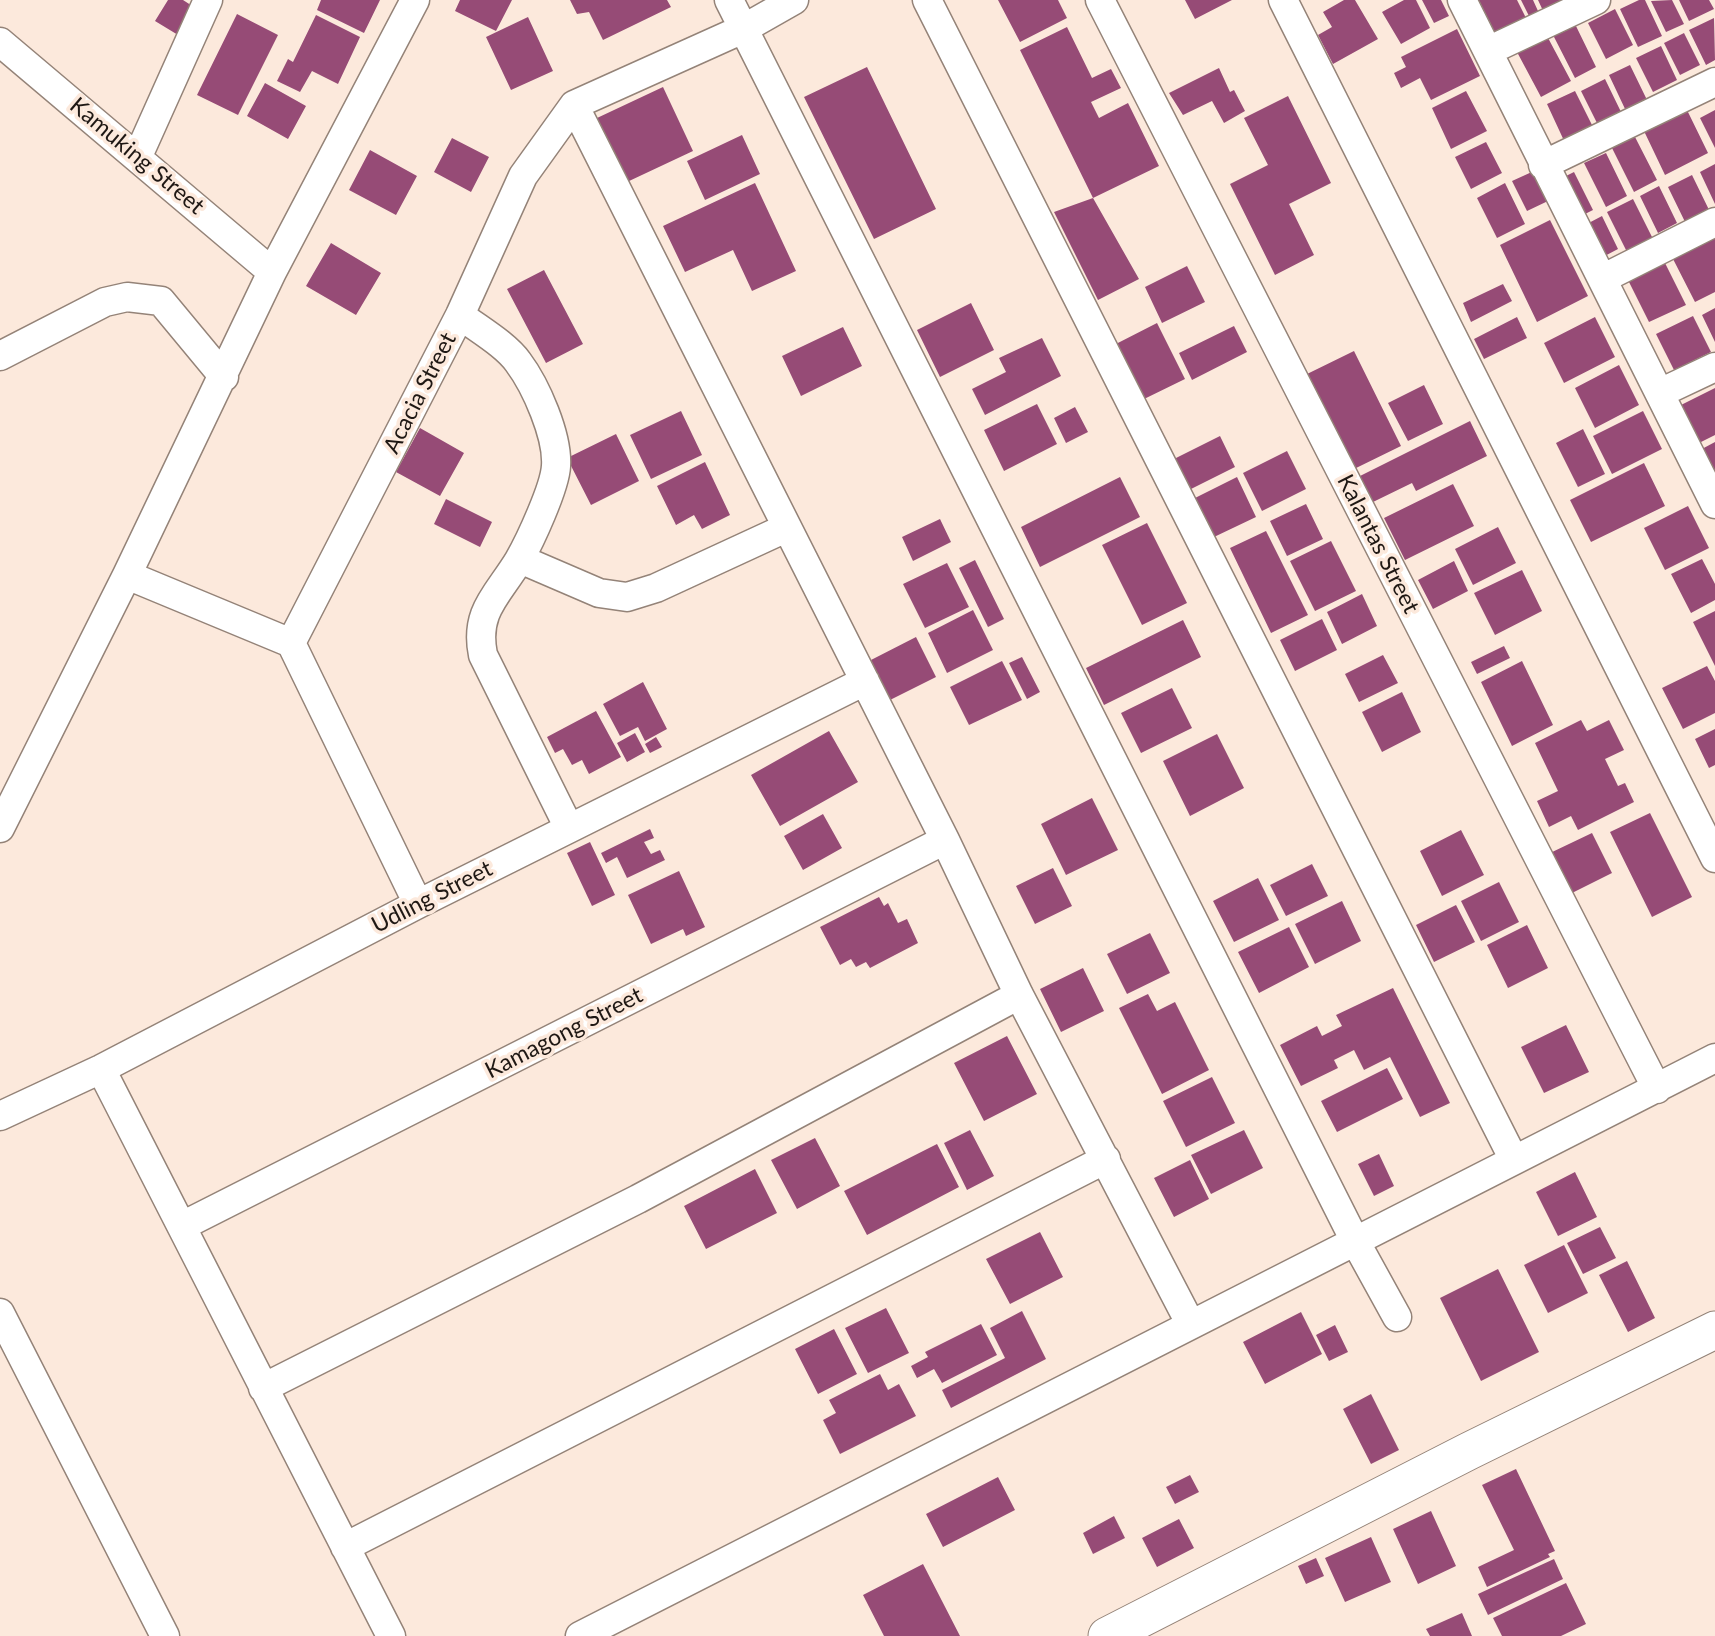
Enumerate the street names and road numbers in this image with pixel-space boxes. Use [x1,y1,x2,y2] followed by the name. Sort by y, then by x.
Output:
[64,92,210,220] street label: Kamuking Street
[378,328,462,458] street label: Acacia Street
[1331,470,1425,618] street label: Kalantas Street
[367,855,497,939] street label: Udling Street
[481,981,647,1085] street label: Kamagong Street

